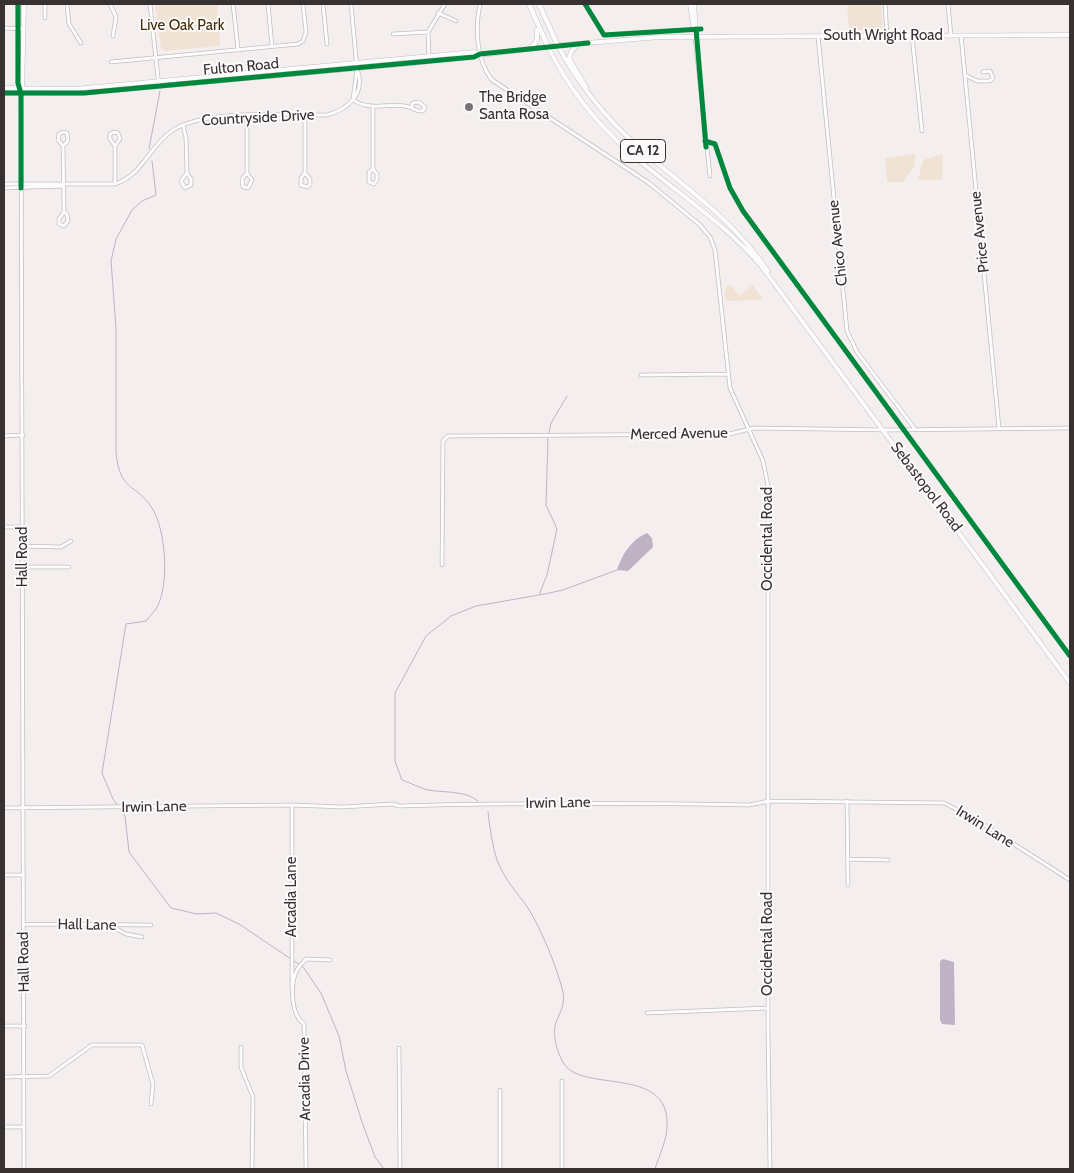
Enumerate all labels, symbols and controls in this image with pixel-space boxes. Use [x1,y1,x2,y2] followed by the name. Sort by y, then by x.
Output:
[140,17,224,35] park label: Live Oak Park
[823,27,943,45] street label: South Wright Road
[202,55,280,79] street label: Fulton Road
[479,89,549,124] place label: The Bridge Santa Rosa
[463,101,475,113] marker: The Bridge Santa Rosa
[201,106,315,130] street label: Countryside Drive
[620,140,666,162] road number: CA 12
[967,190,993,274] street label: Price Avenue
[825,199,851,287] street label: Chico Avenue
[630,424,728,444] street label: Merced Avenue
[886,439,966,535] street label: Sebastopol Road
[759,487,777,591] street label: Occidental Road
[14,527,32,587] street label: Hall Road
[525,793,591,813] street label: Irwin Lane
[121,797,187,817] street label: Irwin Lane
[953,802,1017,852] street label: Irwin Lane
[283,857,301,937] street label: Arcadia Lane
[759,892,777,996] street label: Occidental Road
[57,915,117,935] street label: Hall Lane
[14,932,34,992] street label: Hall Road
[295,1037,315,1121] street label: Arcadia Drive

